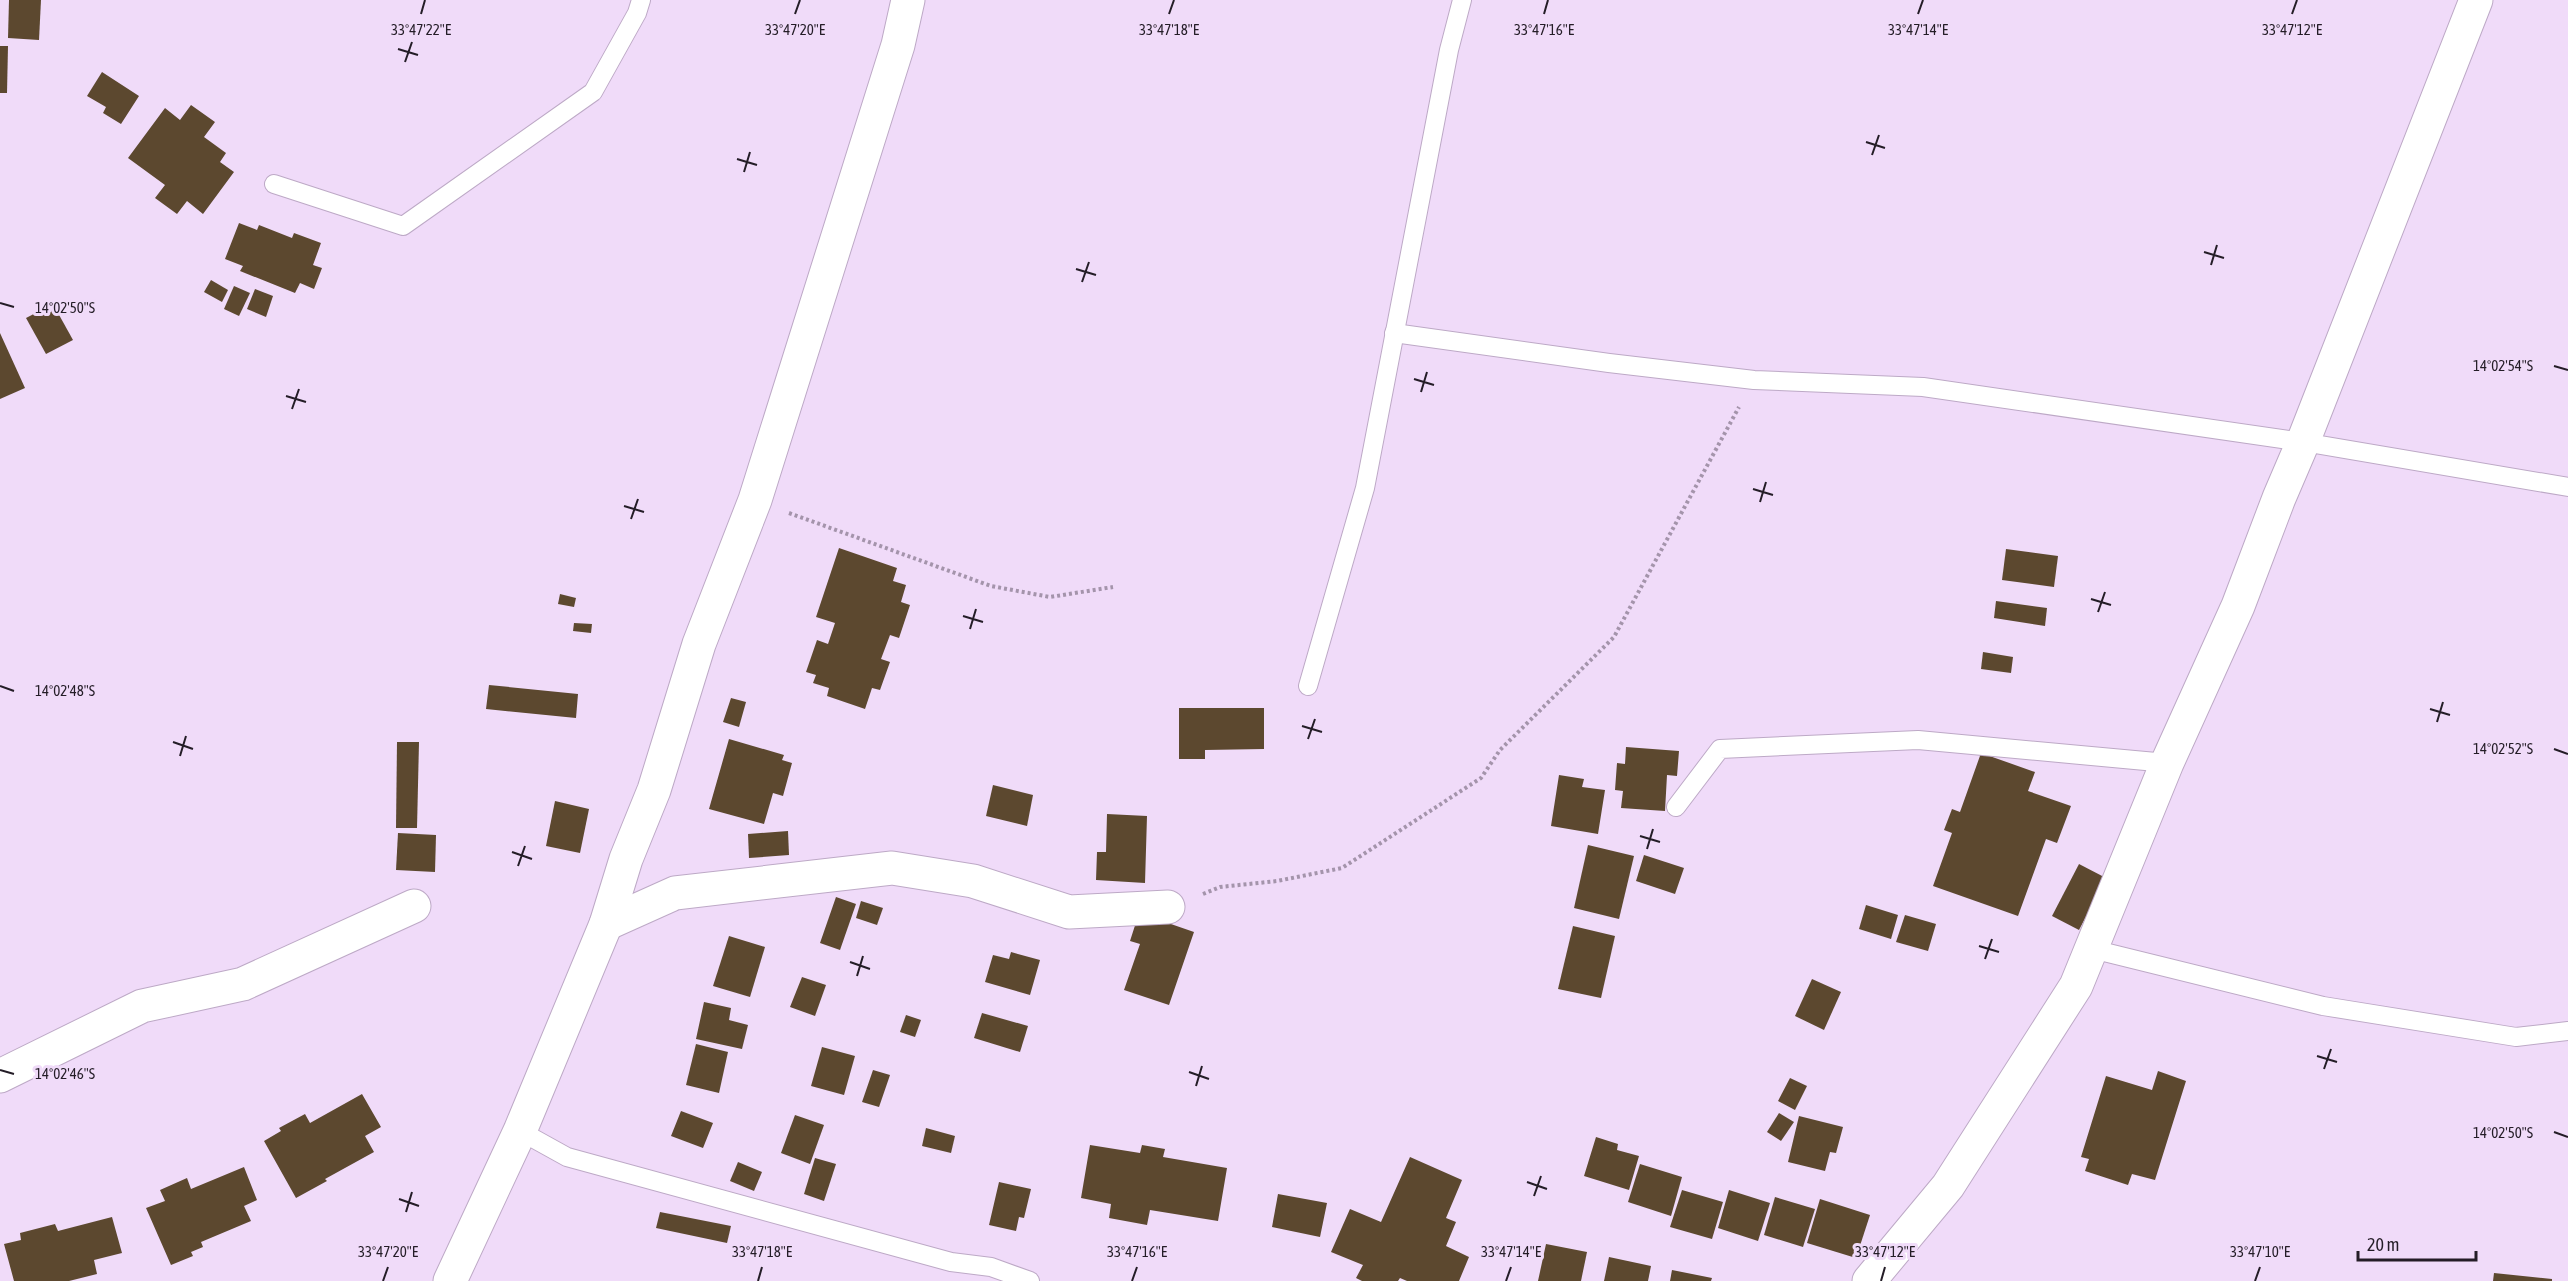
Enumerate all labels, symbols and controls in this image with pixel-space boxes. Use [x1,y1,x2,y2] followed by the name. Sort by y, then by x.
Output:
[391,21,452,38] text: 33°47'22"E
[765,21,826,38] text: 33°47'20"E
[1139,21,1200,38] text: 33°47'18"E
[1514,21,1575,38] text: 33°47'16"E
[1888,21,1949,38] text: 33°47'14"E
[2262,21,2323,38] text: 33°47'12"E
[35,299,95,316] text: 14°02'50"S
[2473,357,2533,374] text: 14°02'54"S
[35,682,95,699] text: 14°02'48"S
[2473,740,2533,757] text: 14°02'52"S
[35,1065,95,1082] text: 14°02'46"S
[2473,1124,2533,1141] text: 14°02'50"S
[2358,1224,2476,1262] scale bar
[2367,1234,2399,1255] text: 20 m
[358,1243,419,1260] text: 33°47'20"E
[732,1243,793,1260] text: 33°47'18"E
[1107,1243,1168,1260] text: 33°47'16"E
[1481,1243,1542,1260] text: 33°47'14"E
[1855,1243,1916,1260] text: 33°47'12"E
[2230,1243,2291,1260] text: 33°47'10"E

